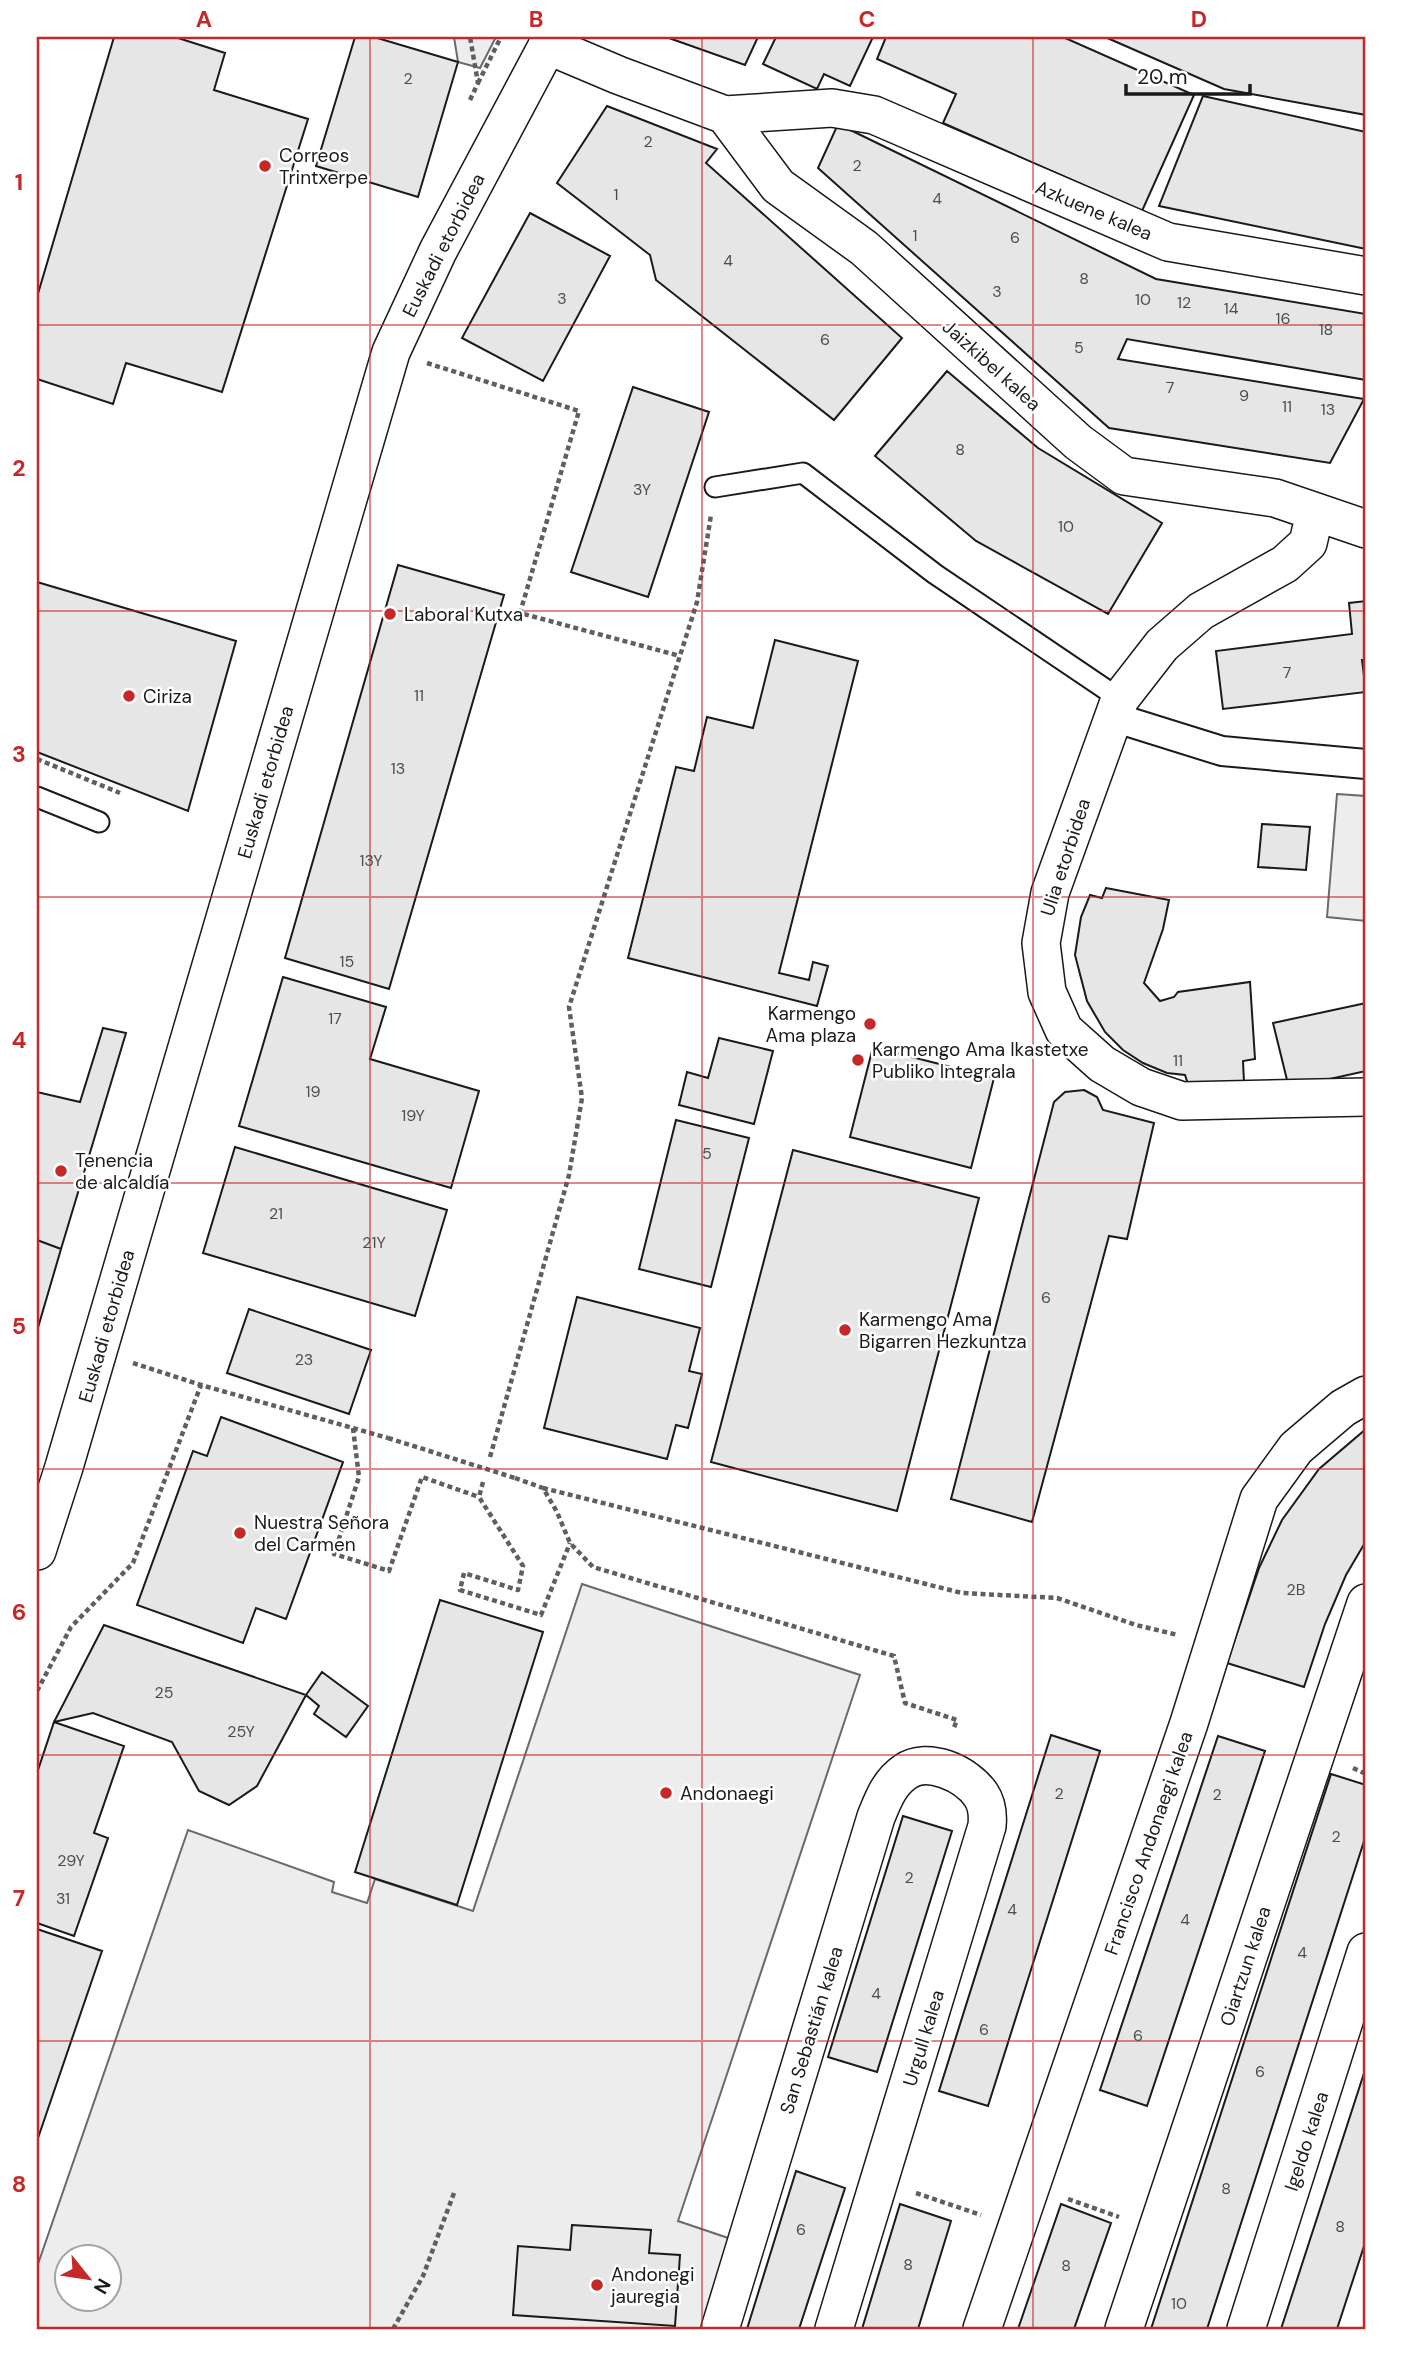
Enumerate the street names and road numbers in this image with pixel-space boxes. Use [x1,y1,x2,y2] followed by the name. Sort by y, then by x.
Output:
[396,169,490,321] street label: Euskadi etorbidea
[1032,175,1156,246] street label: Azkuene kalea
[937,314,1046,416] street label: Jaizkibel kalea
[232,703,299,862] street label: Euskadi etorbidea
[1035,795,1096,919] street label: Ulia etorbidea
[73,1247,140,1406] street label: Euskadi etorbidea
[1098,1728,1198,1958] street label: Francisco Andonaegi kalea
[1214,1903,1277,2029] street label: Oiartzun kalea
[774,1943,849,2117] street label: San Sebastián kalea
[897,1987,950,2089] street label: Urgull kalea
[1279,2088,1334,2194] street label: Igeldo kalea

